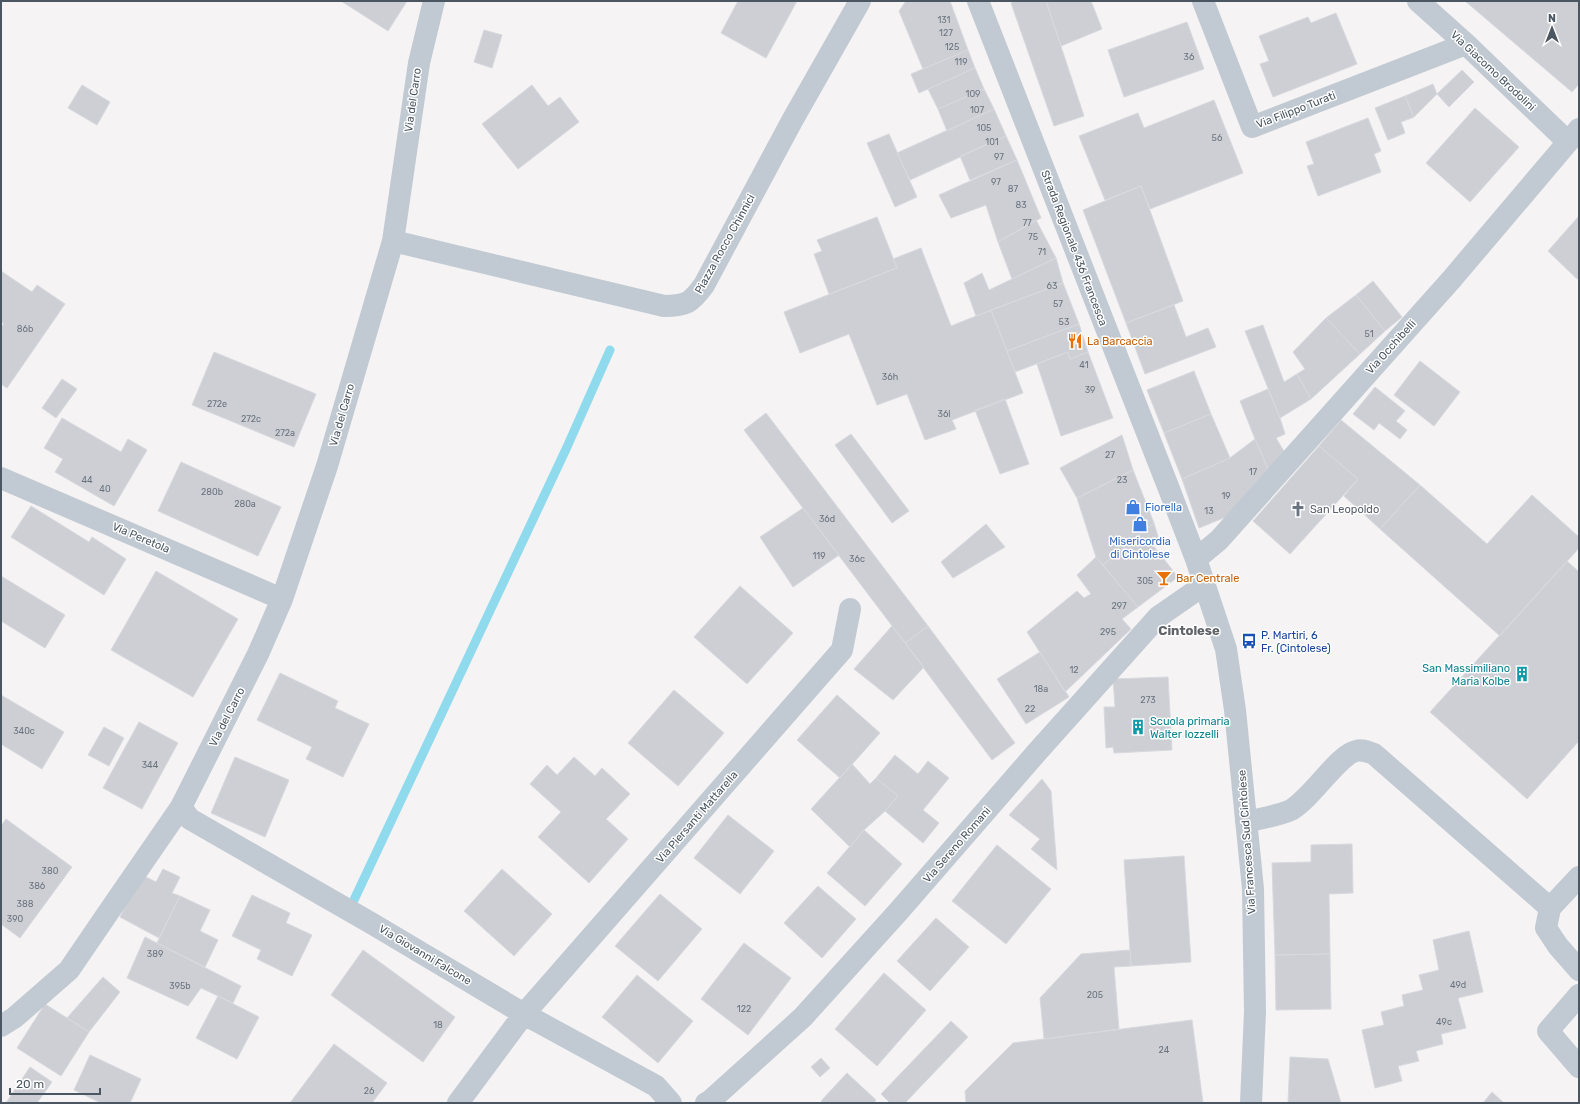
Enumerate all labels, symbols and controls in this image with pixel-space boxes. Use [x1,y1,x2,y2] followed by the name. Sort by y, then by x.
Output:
[1532,8,1572,48] north arrow
[1548,12,1556,25] text: N
[938,15,951,25] house number: 131
[939,28,953,38] house number: 127
[1448,28,1538,114] street label: Via Giacomo Brodolini
[945,42,959,52] house number: 125
[1184,52,1195,62] house number: 36
[954,57,968,67] house number: 119
[402,67,424,133] street label: Via del Carro
[966,89,980,99] house number: 109
[1254,89,1338,131] street label: Via Filippo Turati
[970,105,984,115] house number: 107
[977,123,991,133] house number: 105
[1212,133,1223,143] house number: 56
[985,137,999,147] house number: 101
[994,152,1004,162] house number: 97
[1038,168,1110,328] street label: Strada Regionale 436 Francesca
[991,177,1001,187] house number: 97
[1008,184,1019,194] house number: 87
[692,192,758,296] street label: Piazza Rocco Chinnici
[1015,200,1027,210] house number: 83
[1022,218,1032,228] house number: 77
[1028,232,1038,242] house number: 75
[1038,247,1046,257] house number: 71
[1047,281,1057,291] house number: 63
[1053,299,1063,309] house number: 57
[1059,317,1069,327] house number: 53
[1363,317,1419,377] street label: Via Occhibelli
[17,324,33,334] house number: 86b
[1364,329,1374,339] house number: 51
[1066,332,1084,350] restaurant icon: La Barcaccia
[1087,335,1152,348] place label: La Barcaccia
[1079,360,1089,370] house number: 41
[882,372,898,382] house number: 36h
[327,382,357,448] street label: Via del Carro
[1085,385,1095,395] house number: 39
[207,399,227,409] house number: 272e
[937,409,951,419] house number: 36l
[241,414,261,424] house number: 272c
[275,428,295,438] house number: 272a
[1105,450,1115,460] house number: 27
[1249,467,1258,477] house number: 17
[81,475,93,485] house number: 44
[1117,475,1127,485] house number: 23
[99,484,111,494] house number: 40
[201,487,223,497] house number: 280b
[1221,491,1231,501] house number: 19
[1124,498,1142,516] shop icon: Fiorella
[234,499,256,509] house number: 280a
[1289,500,1307,518] church icon: San Leopoldo
[1145,501,1182,514] place label: Fiorella
[1310,503,1379,516] place label: San Leopoldo
[1204,506,1214,516] house number: 13
[819,514,835,524] house number: 36d
[1131,515,1149,533] shop icon: Misericordia di Cintolese
[110,520,172,556] street label: Via Peretola
[1109,535,1171,561] place label: Misericordia di Cintolese
[812,551,826,561] house number: 119
[849,554,865,564] house number: 36c
[1155,569,1173,587] bar icon: Bar Centrale
[1176,572,1239,585] place label: Bar Centrale
[1137,576,1153,586] house number: 305
[1111,601,1127,611] house number: 297
[1158,623,1220,638] district label: Cintolese
[1100,627,1116,637] house number: 295
[1261,629,1331,655] place label: P. Martiri, 6 Fr. (Cintolese)
[1240,632,1258,650] bus stop icon: P. Martiri, 6 Fr. (Cintolese)
[1422,662,1510,688] place label: San Massimiliano Maria Kolbe
[1069,665,1079,675] house number: 12
[1513,665,1531,683] building icon: San Massimiliano Maria Kolbe
[1034,684,1048,694] house number: 18a
[207,685,247,749] street label: Via del Carro
[1140,695,1156,705] house number: 273
[1025,704,1035,714] house number: 22
[1150,715,1229,741] place label: Scuola primaria Walter Iozzelli
[1129,718,1147,736] building icon: Scuola primaria Walter Iozzelli
[13,726,35,736] house number: 340c
[142,760,159,770] house number: 344
[653,768,741,866] street label: Via Piersanti Mattarella
[1235,769,1259,915] street label: Via Francesca Sud Cintolese
[921,804,993,886] street label: Via Sereno Romani
[42,866,59,876] house number: 380
[29,881,46,891] house number: 386
[17,899,34,909] house number: 388
[7,914,24,924] house number: 390
[376,922,474,988] street label: Via Giovanni Falcone
[147,949,163,959] house number: 389
[1450,980,1466,990] house number: 49d
[169,981,191,991] house number: 395b
[1087,990,1103,1000] house number: 205
[737,1004,751,1014] house number: 122
[1436,1017,1452,1027] house number: 49c
[433,1020,443,1030] house number: 18
[1159,1045,1170,1055] house number: 24
[10,1070,100,1096] scale bar
[16,1077,44,1091] text: 20 m
[364,1086,375,1096] house number: 26

